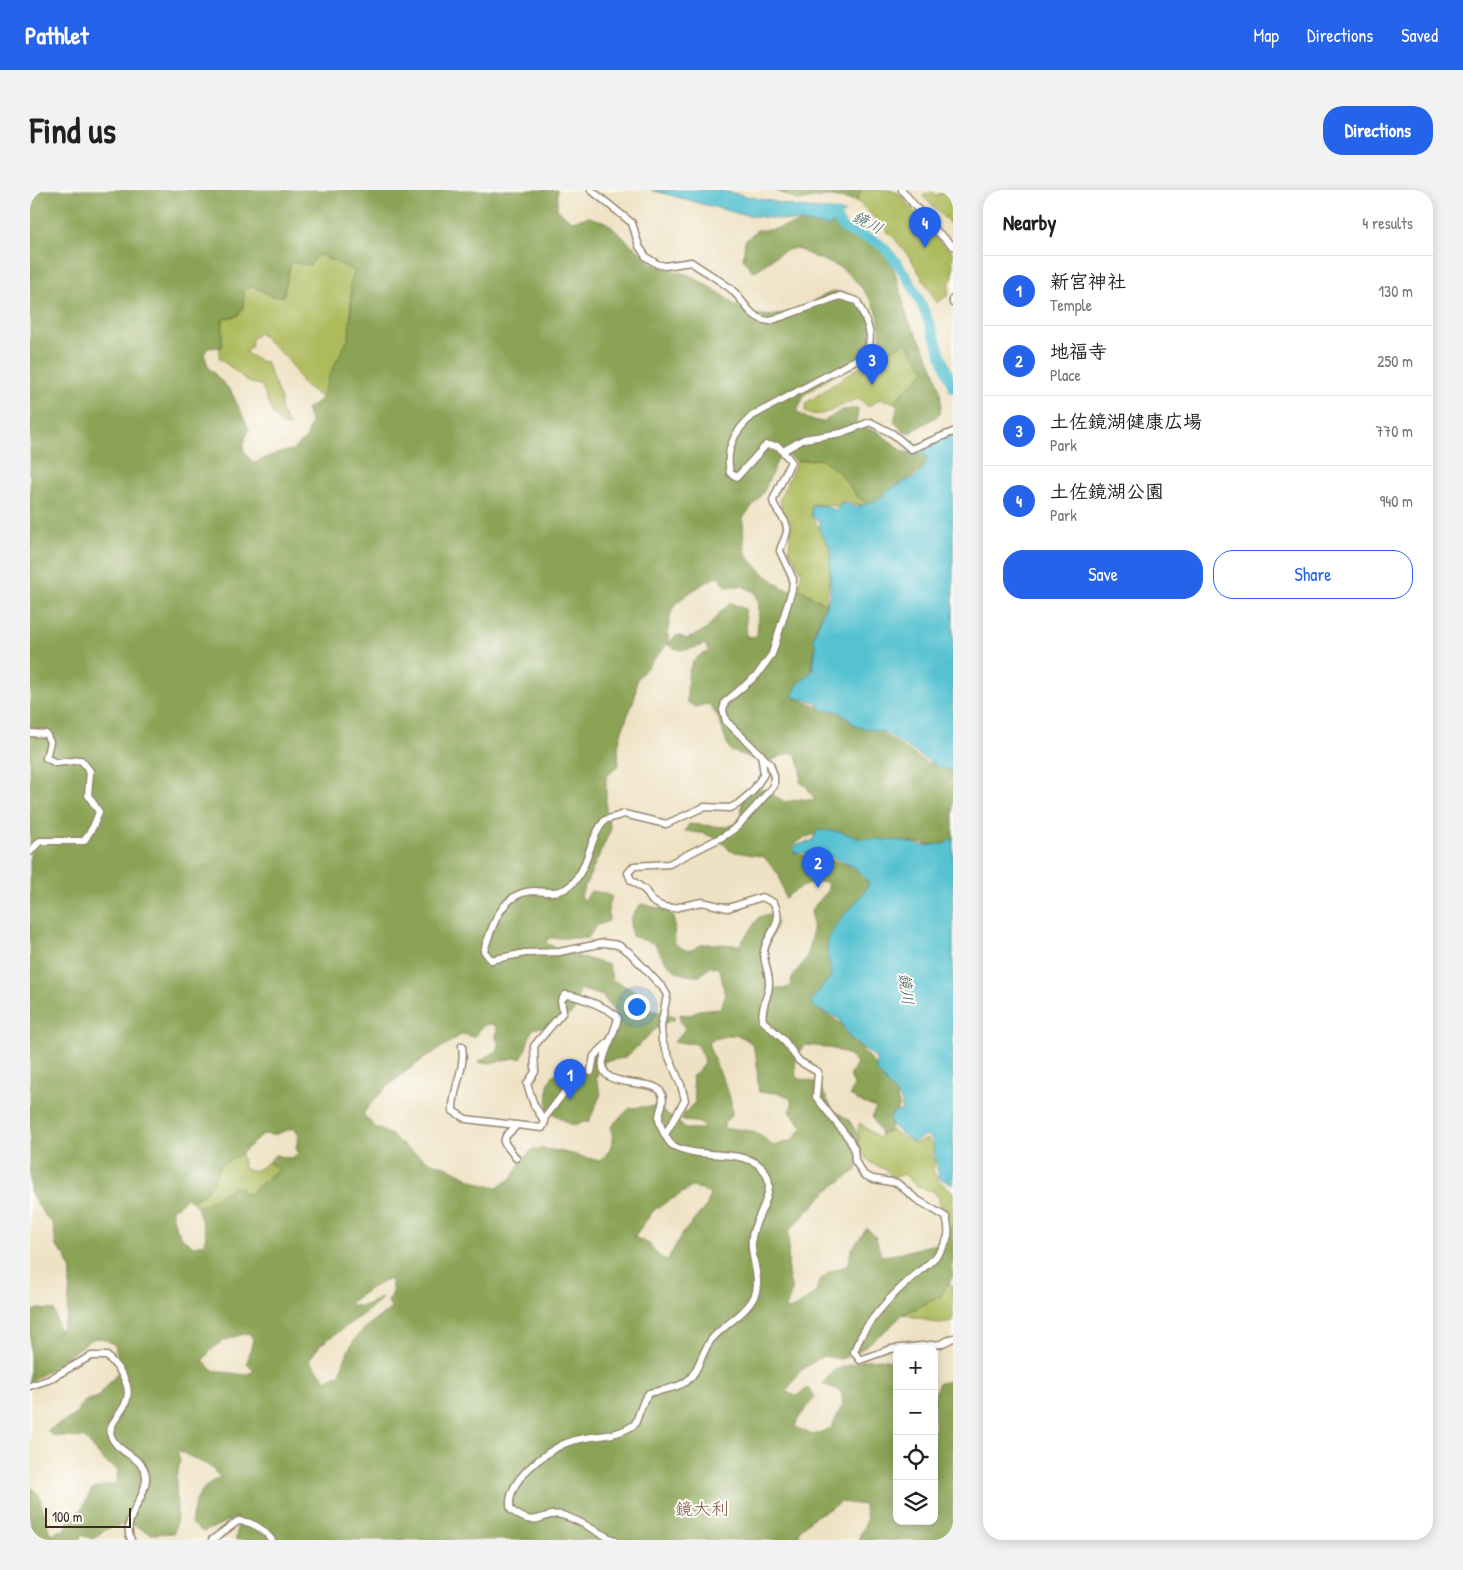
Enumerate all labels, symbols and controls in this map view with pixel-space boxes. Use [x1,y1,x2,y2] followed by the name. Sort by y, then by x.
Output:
[25,19,88,51] text: Pathlet
[1254,23,1279,48] text: Map
[1307,23,1373,48] text: Directions
[1401,23,1438,48] text: Saved
[1323,106,1433,155] button: Directions
[30,107,116,154] text: Find us
[849,205,887,239] water label: 鏡川
[909,207,941,248] pin: 4
[1003,208,1056,237] text: Nearby
[1362,212,1413,234] text: 4 results
[1050,268,1126,294] text: 新宮神社
[1016,280,1022,302] text: 1
[1378,280,1413,302] text: 130 m
[1050,294,1092,316] text: Temple
[1050,338,1107,364] text: 地福寺
[856,344,888,385] pin: 3
[1015,350,1023,372] text: 2
[1377,350,1413,372] text: 250 m
[1050,364,1081,386] text: Place
[1050,408,1202,434] text: 土佐鏡湖健康広場
[1015,420,1023,442] text: 3
[1375,420,1413,442] text: 770 m
[1050,434,1077,456] text: Park
[1050,478,1164,504] text: 土佐鏡湖公園
[1016,490,1022,512] text: 4
[1379,490,1413,512] text: 940 m
[1050,504,1077,526] text: Park
[1003,550,1203,599] button: Save
[1213,550,1413,599] button: Share
[802,847,834,888] pin: 2
[894,972,920,1006] water label: 鏡川
[624,994,650,1020] your location
[554,1059,586,1100] pin: 1
[893,1345,938,1525] map controls
[893,1345,938,1390] button: +
[893,1390,938,1435] button: −
[893,1435,938,1480] button: locate
[893,1480,938,1525] button: layers
[675,1496,729,1521] district label: 鏡大利
[45,1505,131,1528] scale bar
[52,1507,82,1526] text: 100 m

